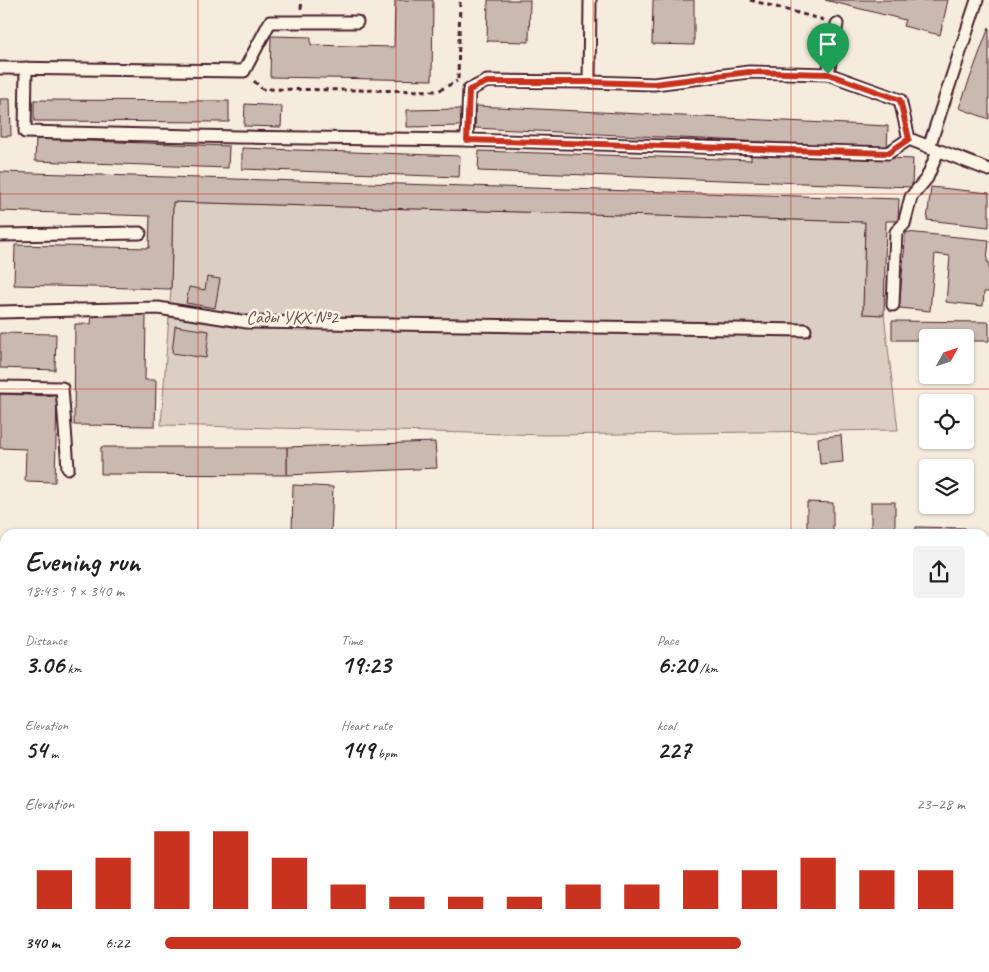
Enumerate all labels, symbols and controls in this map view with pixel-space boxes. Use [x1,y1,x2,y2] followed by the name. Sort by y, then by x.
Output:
[807,23,849,74] pin
[814,30,842,58] icon: arrive
[246,306,340,328] park label: Сады УКХ №2
[919,329,974,384] north arrow
[919,329,974,514] map controls
[919,394,974,449] button: locate
[919,459,974,514] button: layers
[25,544,140,579] text: Evening run
[913,546,965,598] button: share
[25,581,124,601] text: 18:43 · 9 × 340 m
[25,632,67,649] text: Distance
[341,632,362,649] text: Time
[657,632,679,649] text: Pace
[25,649,64,681] text: 3.06
[341,649,391,681] text: 19:23
[657,649,696,681] text: 6:20
[64,660,81,677] text: km
[696,660,718,677] text: /km
[25,717,68,734] text: Elevation
[341,717,392,734] text: Heart rate
[657,717,676,734] text: kcal
[25,734,47,766] text: 54
[341,734,374,766] text: 149
[657,734,691,766] text: 227
[47,745,58,762] text: m
[374,745,397,762] text: bpm
[25,794,74,814] text: Elevation
[916,794,965,814] text: 23–28 m
[25,933,60,953] text: 340 m
[105,933,130,953] text: 6:22

